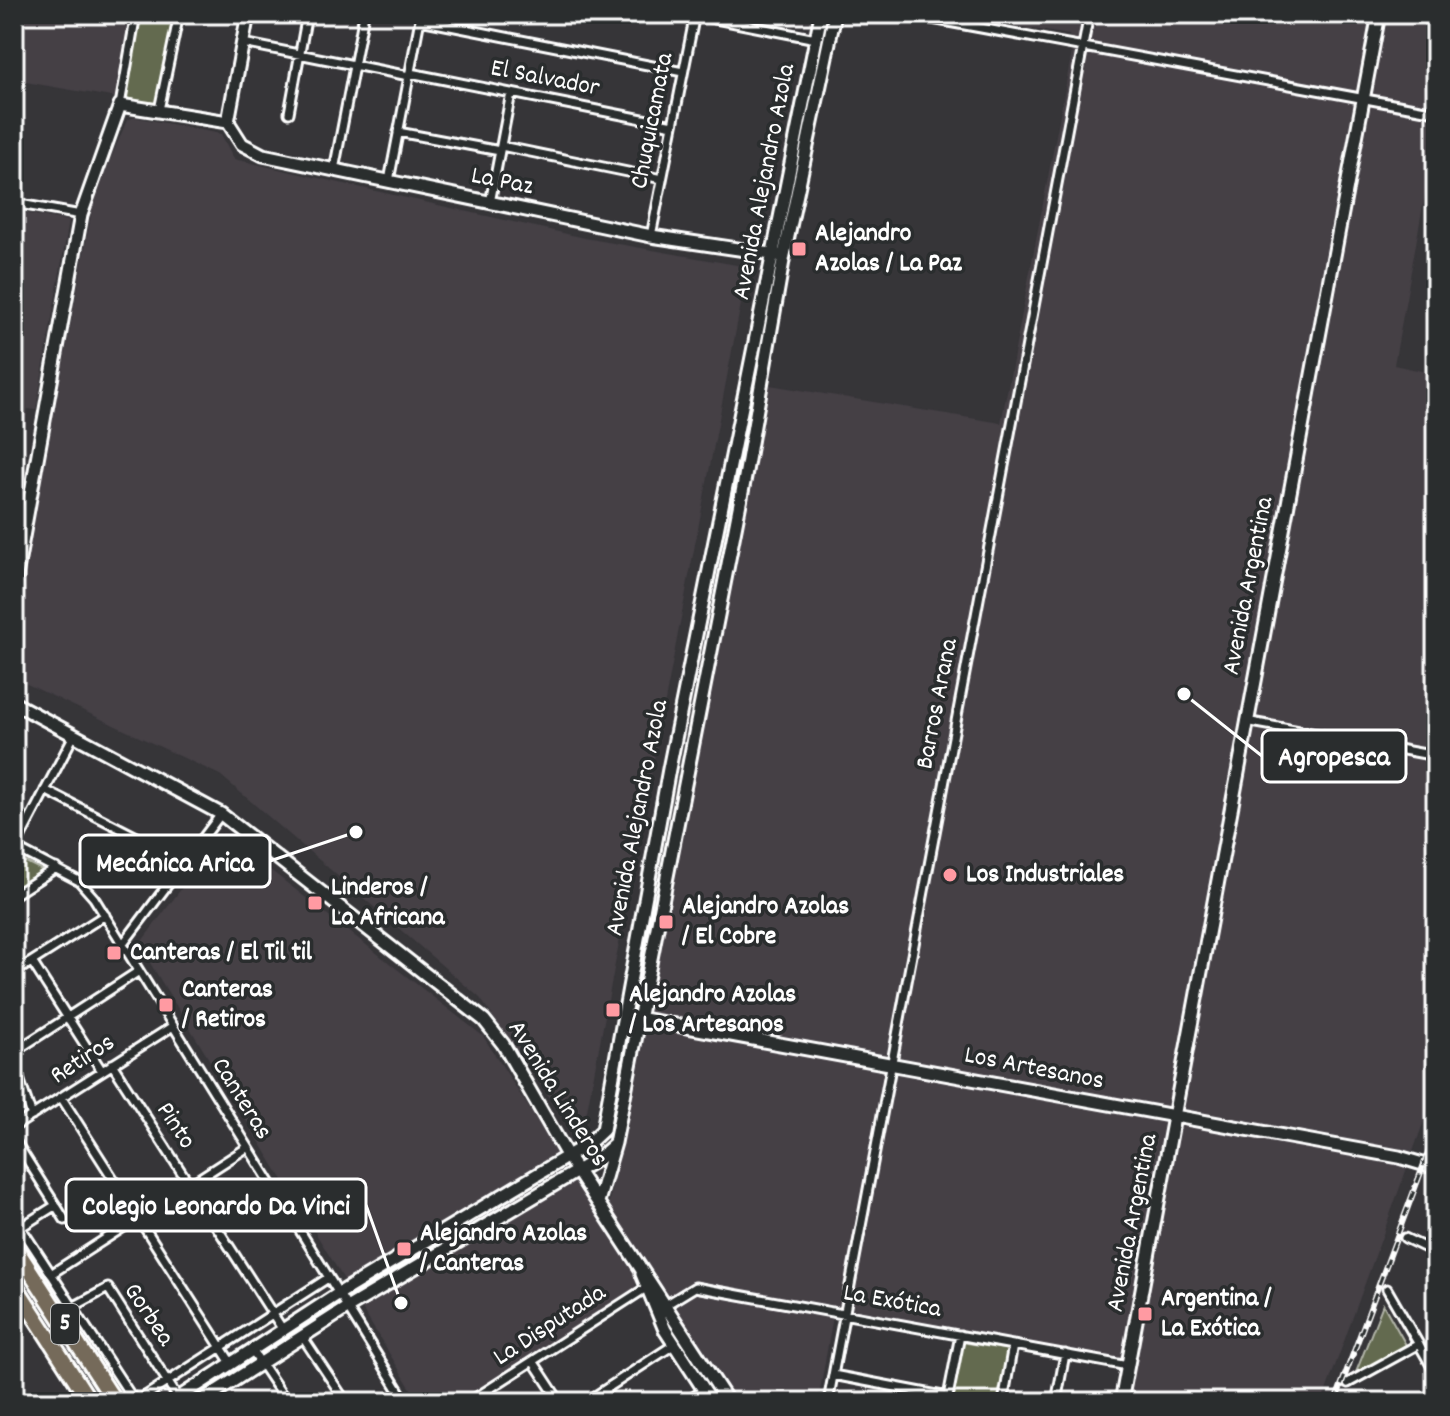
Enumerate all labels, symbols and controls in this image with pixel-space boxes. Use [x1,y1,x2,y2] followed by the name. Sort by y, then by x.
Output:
[622,49,684,192] street label: Chuquicamata
[487,50,603,108] street label: El Salvador
[724,60,806,303] street label: Avenida Alejandro Azola
[468,158,536,206] street label: La Paz
[815,216,963,283] place label: Alejandro Azolas / La Paz
[790,240,808,258] marker: Alejandro Azolas / La Paz
[1214,493,1285,678] street label: Avenida Argentina
[907,635,969,773] street label: Barros Arana
[597,696,679,939] street label: Avenida Alejandro Azola
[1262,730,1406,782] callout: Agropesca
[1278,740,1391,780] text: Agropesca
[80,835,270,887] callout: Mecánica Arica
[96,846,255,886] text: Mecánica Arica
[966,857,1124,894] place label: Los Industriales
[941,866,959,884] marker: Los Industriales
[331,870,445,937] place label: Linderos / La Africana
[681,889,849,956] place label: Alejandro Azolas / El Cobre
[306,894,324,912] marker: Linderos / La Africana
[657,913,675,931] marker: Alejandro Azolas / El Cobre
[130,935,313,972] place label: Canteras / El Til til
[105,944,123,962] marker: Canteras / El Til til
[181,972,273,1039] place label: Canteras / Retiros
[628,977,796,1044] place label: Alejandro Azolas / Los Artesanos
[157,996,175,1014] marker: Canteras / Retiros
[604,1001,622,1019] marker: Alejandro Azolas / Los Artesanos
[497,1013,617,1175] street label: Avenida Linderos
[43,1025,123,1095] street label: Retiros
[961,1037,1107,1101] street label: Los Artesanos
[201,1051,281,1147] street label: Canteras
[146,1095,204,1157] street label: Pinto
[1098,1130,1169,1315] street label: Avenida Argentina
[66,1179,366,1231] callout: Colegio Leonardo Da Vinci
[82,1189,350,1229] text: Colegio Leonardo Da Vinci
[419,1216,587,1283] place label: Alejandro Azolas / Canteras
[395,1240,413,1258] marker: Alejandro Azolas / Canteras
[487,1275,614,1376] street label: La Disputada
[840,1275,945,1329] street label: La Exótica
[113,1276,183,1355] street label: Gorbea
[1161,1281,1272,1348] place label: Argentina / La Exótica
[51,1304,79,1344] road number: 5
[1136,1305,1154,1323] marker: Argentina / La Exótica

